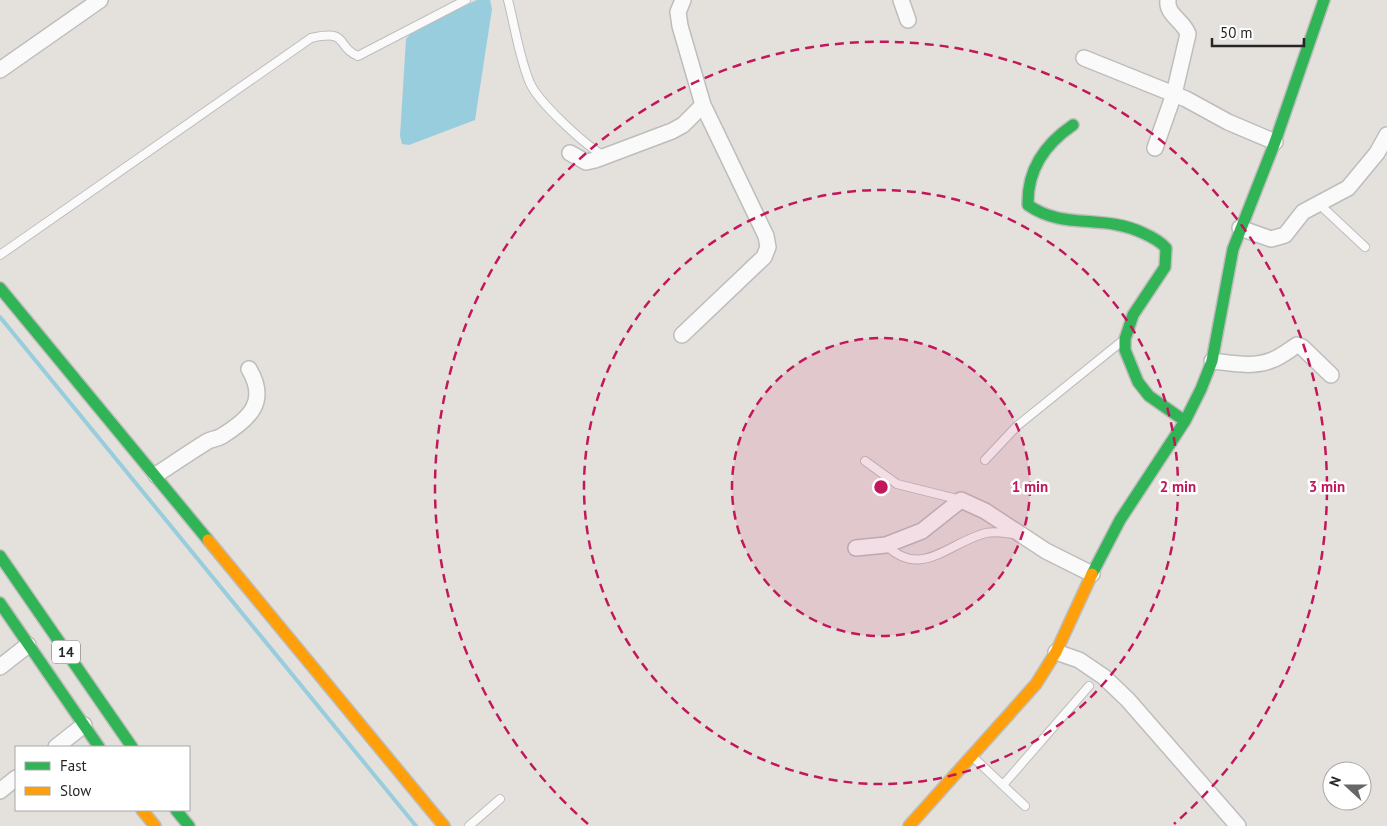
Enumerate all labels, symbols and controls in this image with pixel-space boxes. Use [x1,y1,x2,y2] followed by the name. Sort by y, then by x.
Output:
[1212,15,1304,47] scale bar
[1220,23,1253,42] text: 50 m
[1012,477,1048,496] text: 1 min
[1160,477,1196,496] text: 2 min
[1309,477,1345,496] text: 3 min
[872,478,890,496] centre of rings
[52,640,80,664] road number: 14
[15,746,190,811] legend
[60,756,87,775] text: Fast
[1322,761,1372,811] north arrow
[1325,774,1345,789] text: N
[60,781,91,800] text: Slow

